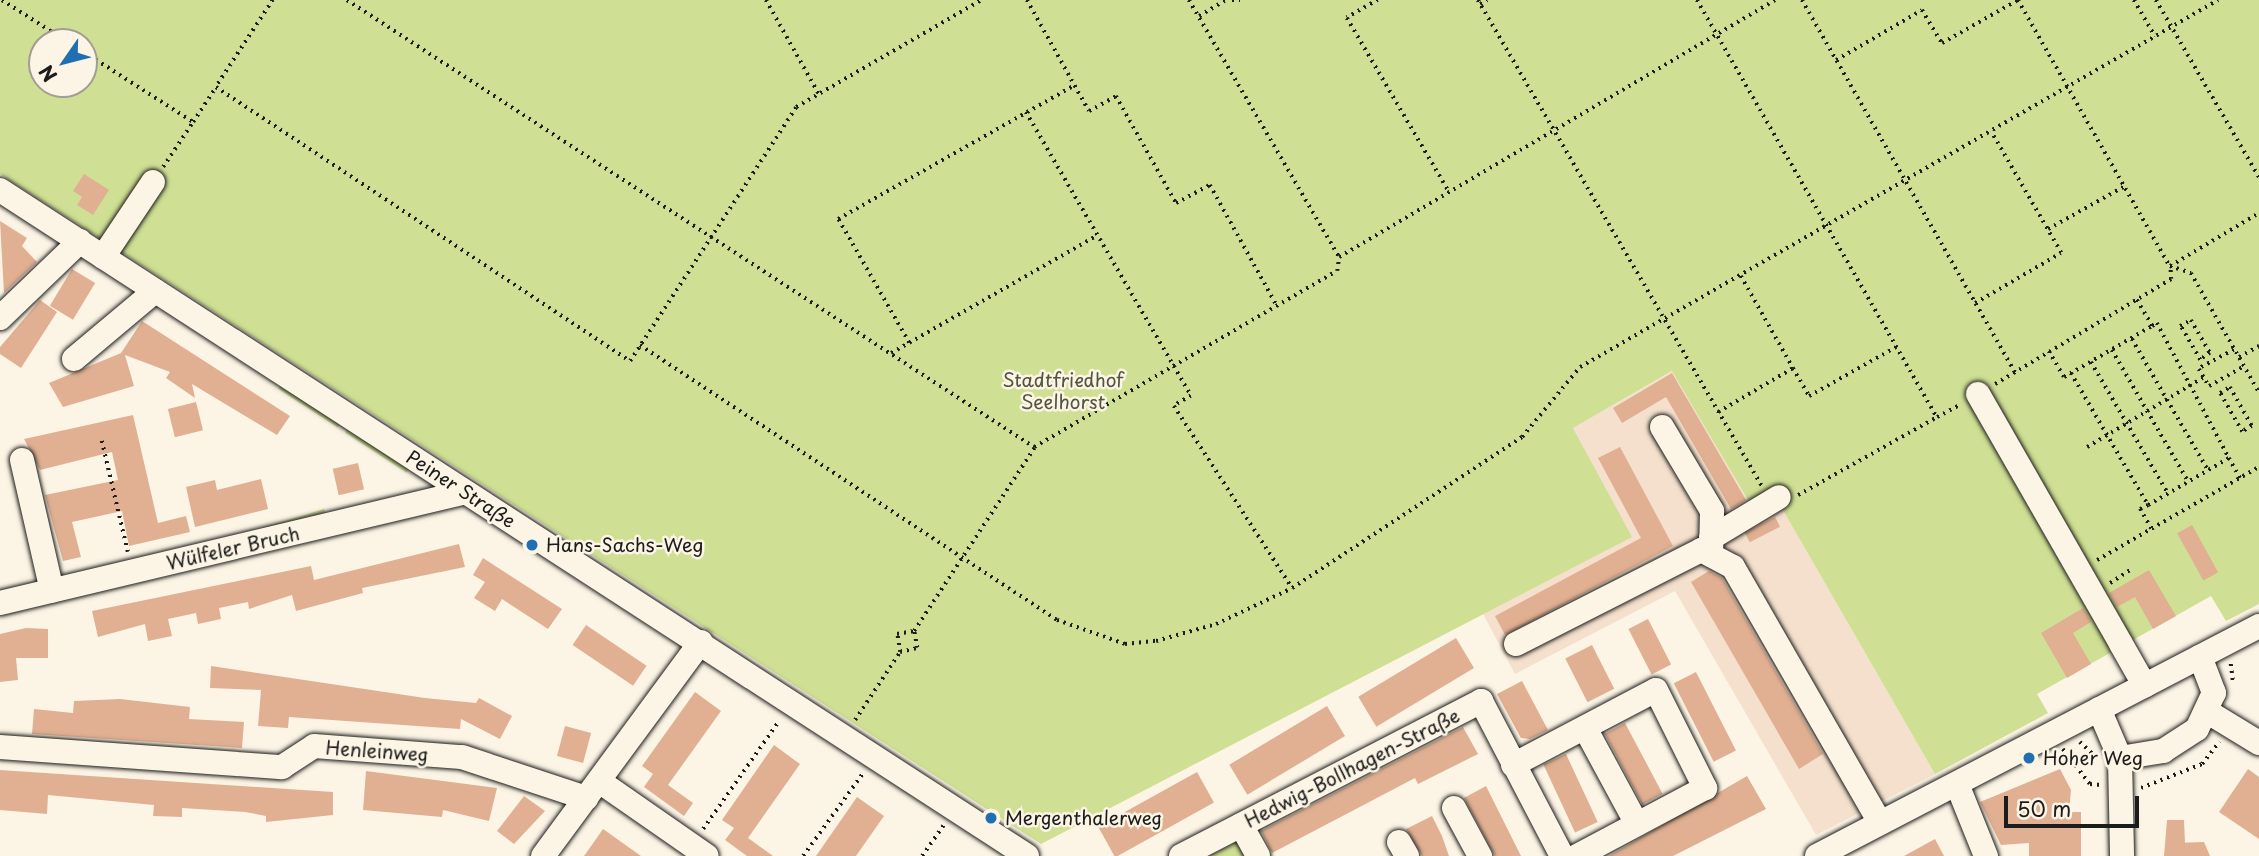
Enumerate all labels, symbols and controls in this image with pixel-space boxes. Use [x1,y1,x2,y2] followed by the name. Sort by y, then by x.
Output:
[28,28,98,98] north arrow
[32,60,63,88] text: N
[1002,369,1124,413] park label: Stadtfriedhof Seelhorst
[402,445,520,533] street label: Peiner Straße
[164,522,302,574] street label: Wülfeler Bruch
[546,534,703,556] place label: Hans-Sachs-Weg
[524,537,540,553] marker: Hans-Sachs-Weg
[1241,704,1463,832] street label: Hedwig-Bollhagen-Straße
[325,736,429,766] street label: Henleinweg
[2043,747,2144,769] place label: Hoher Weg
[2021,750,2037,766] marker: Hoher Weg
[2007,782,2142,826] scale bar
[2017,792,2071,824] text: 50 m
[1005,807,1162,829] place label: Mergenthalerweg
[983,810,999,826] marker: Mergenthalerweg

